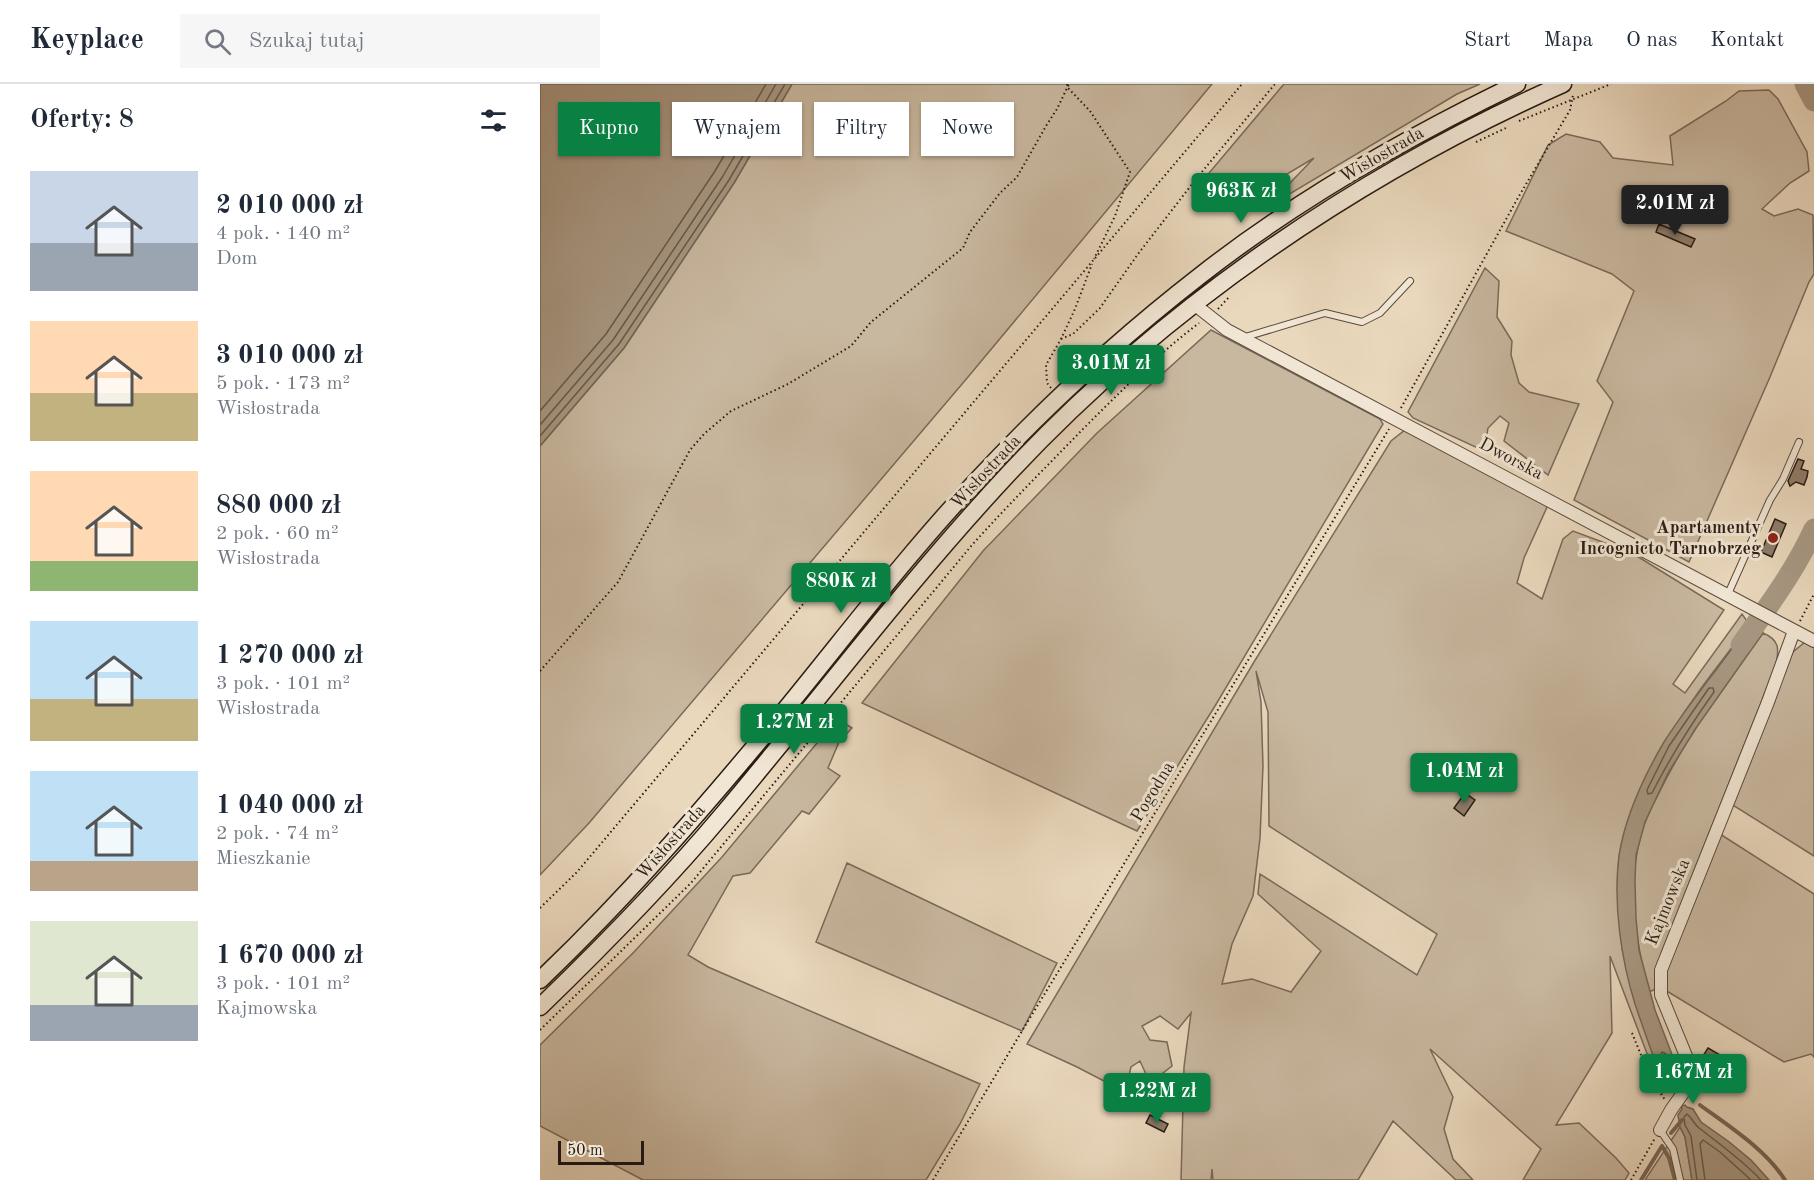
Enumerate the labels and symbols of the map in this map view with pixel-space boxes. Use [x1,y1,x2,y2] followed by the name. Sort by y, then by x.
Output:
[1337,124,1427,186] street label: Wisłostrada
[1186,173,1296,224] pin: 963K zł
[1613,185,1737,236] pin: 2.01M zł
[1049,345,1173,396] pin: 3.01M zł
[947,432,1025,512] street label: Wisłostrada
[1476,435,1546,483] street label: Dworska
[1579,519,1761,558] place label: Apartamenty Incognicto Tarnobrzeg
[1766,531,1780,545] marker: Apartamenty Incognicto Tarnobrzeg
[786,563,896,614] pin: 880K zł
[732,704,856,755] pin: 1.27M zł
[1402,753,1526,804] pin: 1.04M zł
[1128,759,1178,825] street label: Pogodna
[633,801,709,883] street label: Wisłostrada
[1643,856,1693,948] street label: Kajmowska
[1631,1054,1755,1105] pin: 1.67M zł
[1095,1073,1219,1124] pin: 1.22M zł
[558,1138,644,1166] scale bar

